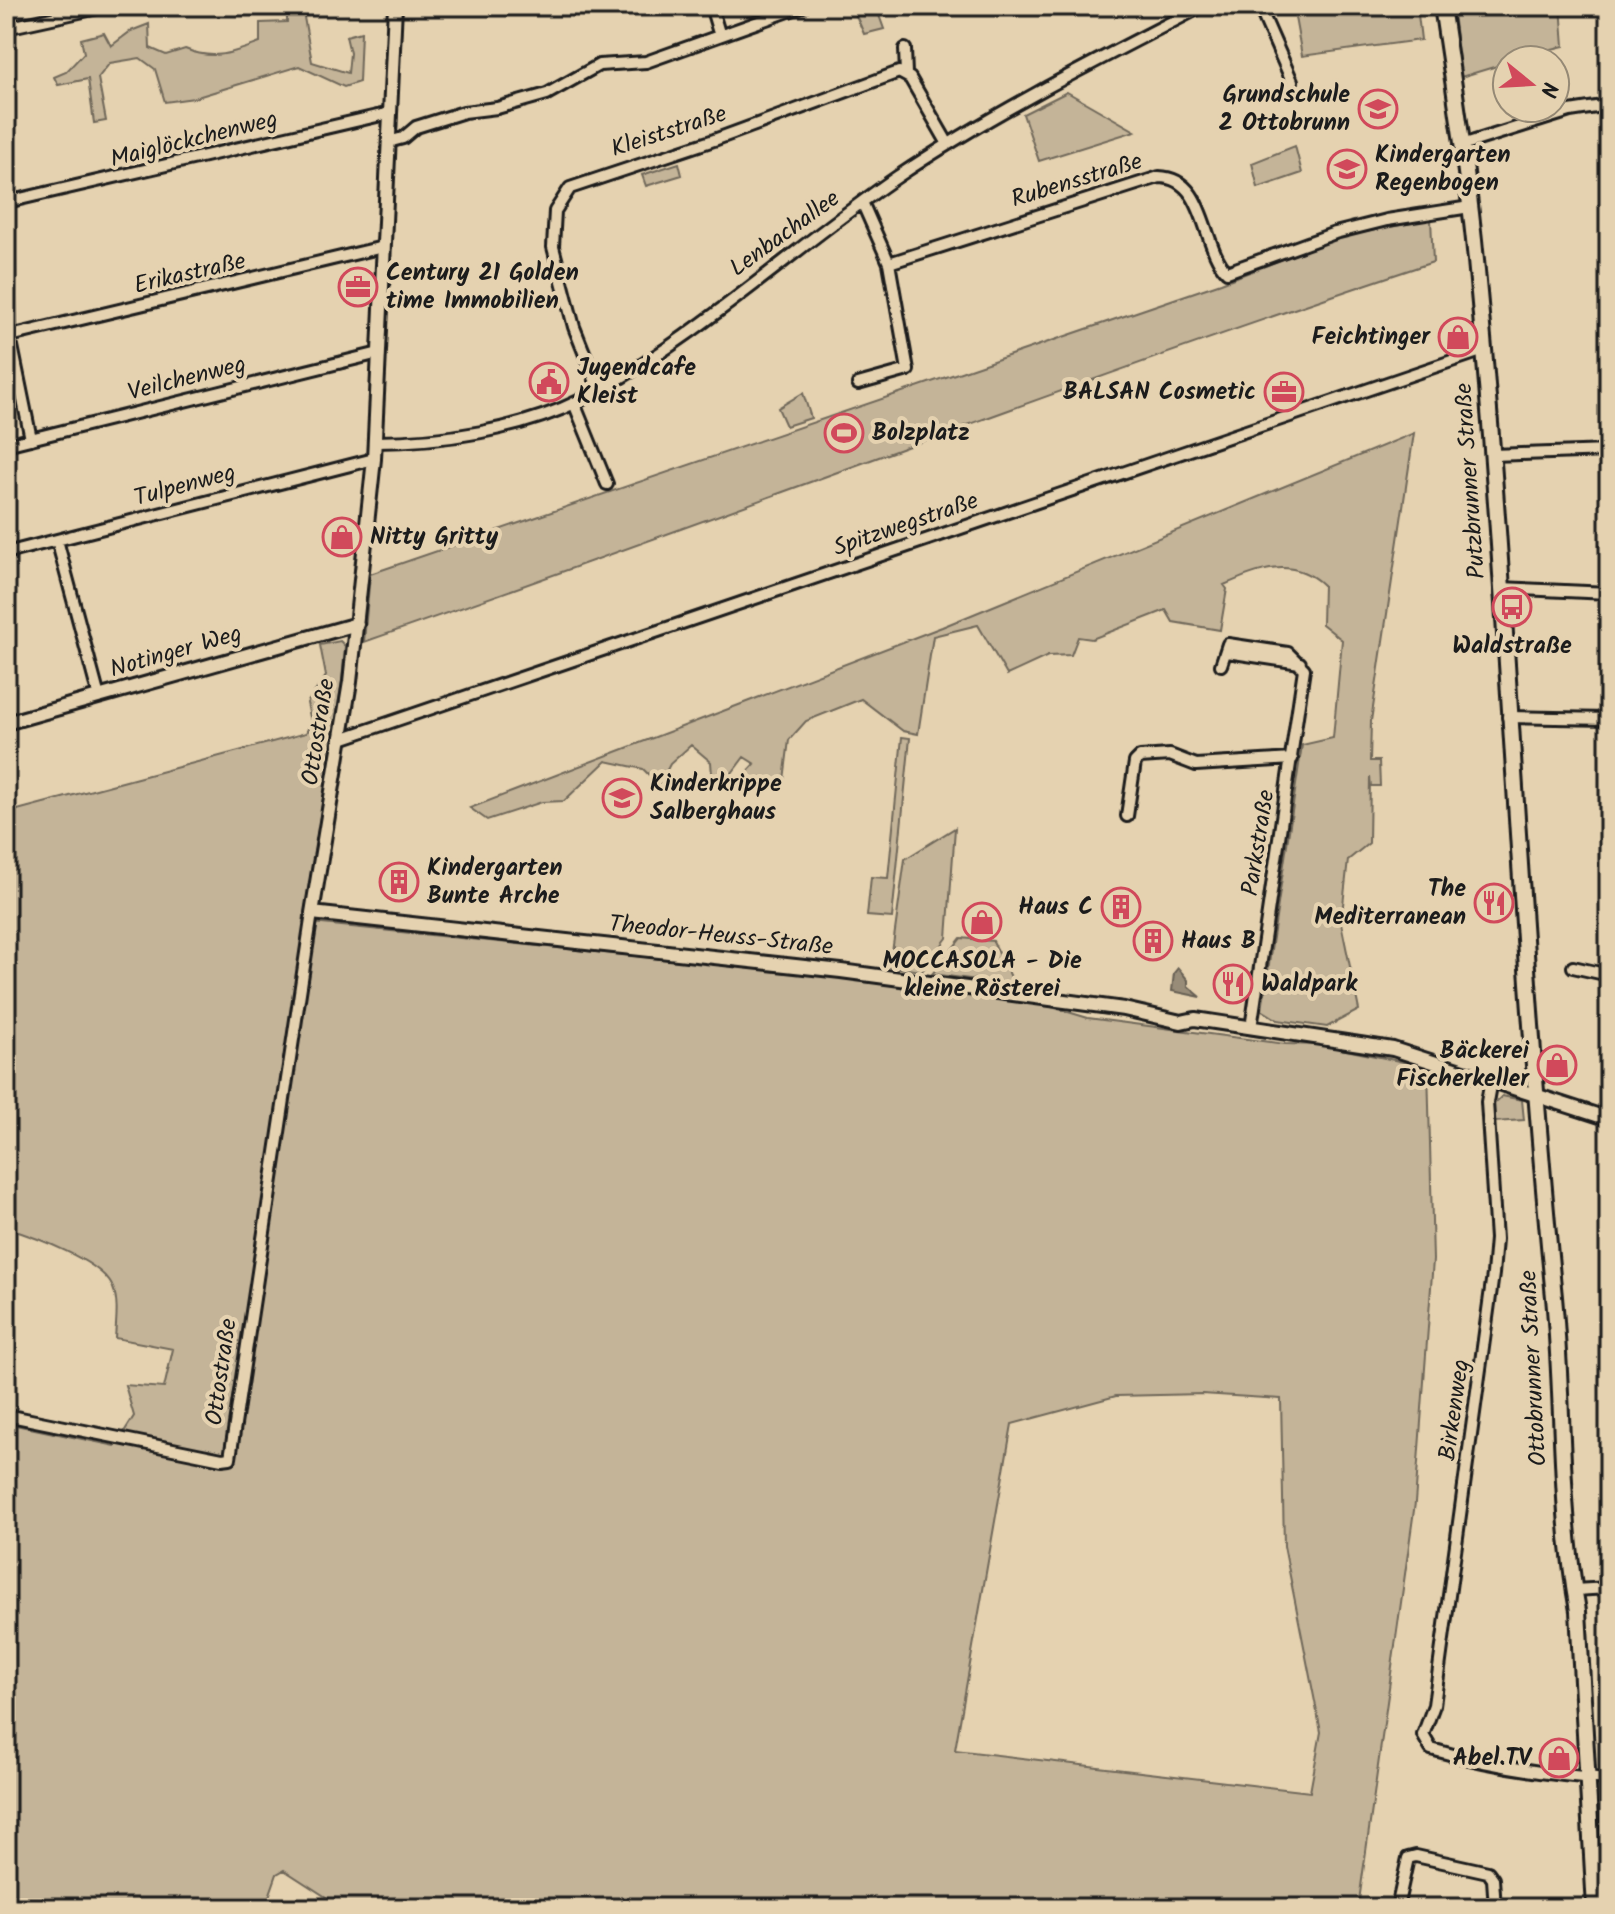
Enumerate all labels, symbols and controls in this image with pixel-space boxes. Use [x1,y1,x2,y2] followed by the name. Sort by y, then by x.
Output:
[1491,44,1571,124] north arrow
[1219,76,1350,143] place label: Grundschule 2 Ottobrunn
[1529,77,1566,102] text: N
[1357,88,1399,130] school or university icon: Grundschule 2 Ottobrunn
[606,95,732,169] street label: Kleiststraße
[106,100,282,180] street label: Maiglöckchenweg
[1375,136,1511,203] place label: Kindergarten Regenbogen
[1006,142,1148,219] street label: Rubensstraße
[1326,148,1368,190] school or university icon: Kindergarten Regenbogen
[721,180,849,288] street label: Lenbachallee
[130,242,250,306] street label: Erikastraße
[386,254,579,321] place label: Century 21 Golden time Immobilien
[337,266,379,308] office icon: Century 21 Golden time Immobilien
[1437,316,1479,358] shop icon: Feichtinger
[1311,318,1431,357] place label: Feichtinger
[124,345,250,413] street label: Veilchenweg
[577,349,696,416] place label: Jugendcafe Kleist
[528,361,570,403] public building icon: Jugendcafe Kleist
[1263,371,1305,413] office icon: BALSAN Cosmetic
[1063,373,1256,412] place label: BALSAN Cosmetic
[1445,381,1497,580] street label: Putzbrunner Straße
[823,412,865,454] sports icon: Bolzplatz
[872,414,970,453] place label: Bolzplatz
[130,454,240,518] street label: Tulpenweg
[828,482,984,568] street label: Spitzwegstraße
[321,516,363,558] shop icon: Nitty Gritty
[370,518,499,557] place label: Nitty Gritty
[1491,586,1533,628] bus stop icon: Waldstraße
[105,615,247,689] street label: Notinger Weg
[1452,627,1572,666] place label: Waldstraße
[291,676,347,788] street label: Ottostraße
[650,765,782,832] place label: Kinderkrippe Salberghaus
[601,777,643,819] school or university icon: Kinderkrippe Salberghaus
[1231,787,1287,899] street label: Parkstraße
[427,849,563,916] place label: Kindergarten Bunte Arche
[378,861,420,903] building icon: Kindergarten Bunte Arche
[1314,870,1466,937] place label: The Mediterranean
[1473,882,1515,924] restaurant icon: The Mediterranean
[1100,886,1142,928] building icon: Haus C
[1018,888,1093,927] place label: Haus C
[961,901,1003,943] shop icon: MOCCASOLA - Die kleine Rösterei
[607,905,835,967] street label: Theodor-Heuss-Straße
[1132,920,1174,962] building icon: Haus B
[1181,922,1256,961] place label: Haus B
[882,942,1082,1009] place label: MOCCASOLA - Die kleine Rösterei
[1212,963,1254,1005] restaurant icon: Waldpark
[1261,965,1358,1004] place label: Waldpark
[1396,1032,1530,1099] place label: Bäckerei Fischerkeller
[1536,1044,1578,1086] shop icon: Bäckerei Fischerkeller
[1509,1269,1559,1467] street label: Ottobrunner Straße
[195,1316,249,1428] street label: Ottostraße
[1429,1357,1481,1463] street label: Birkenweg
[1538,1737,1580,1779] shop icon: Abel.TV
[1453,1739,1533,1778] place label: Abel.TV

